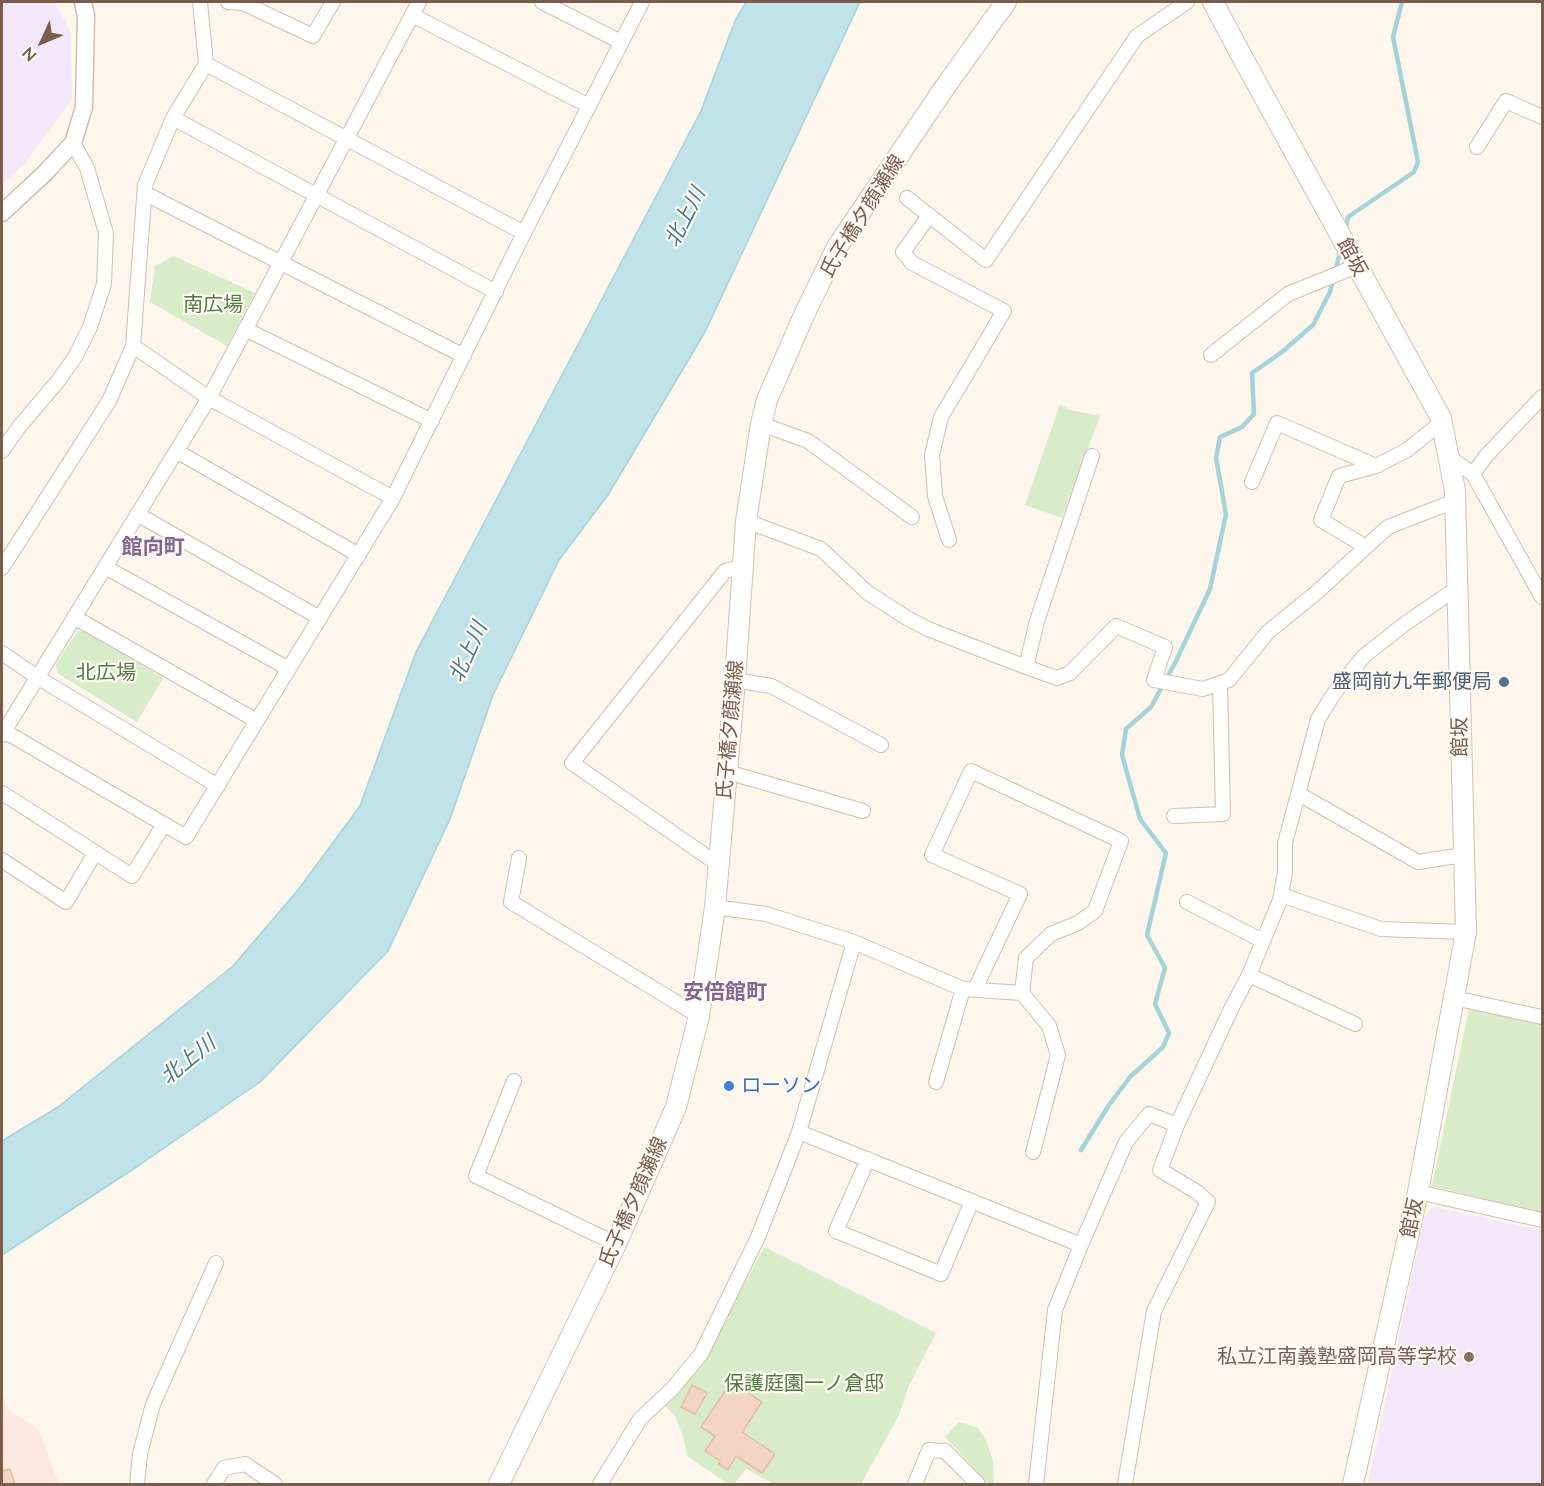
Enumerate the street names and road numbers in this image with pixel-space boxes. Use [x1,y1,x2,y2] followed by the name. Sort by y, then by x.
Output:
[815,150,909,282] street label: 氏子橋夕顔瀬線
[1332,234,1372,280] street label: 館坂
[712,659,748,801] street label: 氏子橋夕顔瀬線
[1448,717,1472,757] street label: 館坂
[594,1133,672,1271] street label: 氏子橋夕顔瀬線
[1396,1196,1428,1240] street label: 館坂

